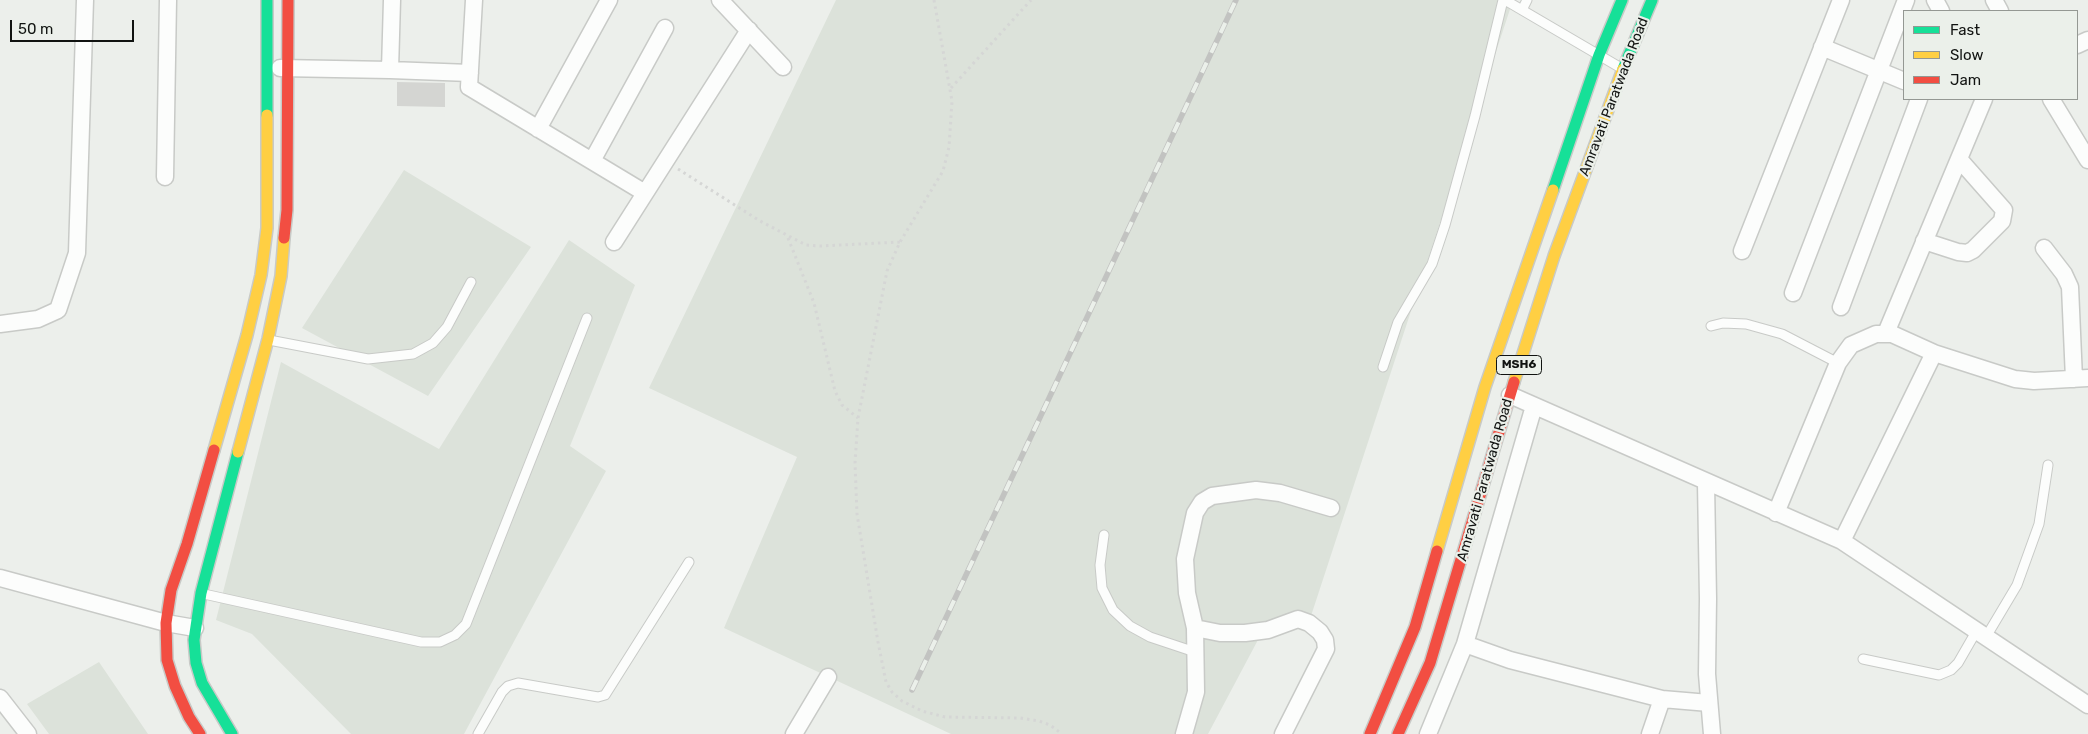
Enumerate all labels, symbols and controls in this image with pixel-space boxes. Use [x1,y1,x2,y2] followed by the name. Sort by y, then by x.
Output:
[12,10,136,42] scale bar
[1903,10,2078,100] legend
[1576,15,1652,179] street label: Amravati Paratwada Road
[18,20,53,38] text: 50 m
[1950,21,1980,39] text: Fast
[1950,46,1983,64] text: Slow
[1950,71,1981,89] text: Jam
[1496,356,1542,374] road number: MSH6
[1454,397,1516,563] street label: Amravati Paratwada Road

